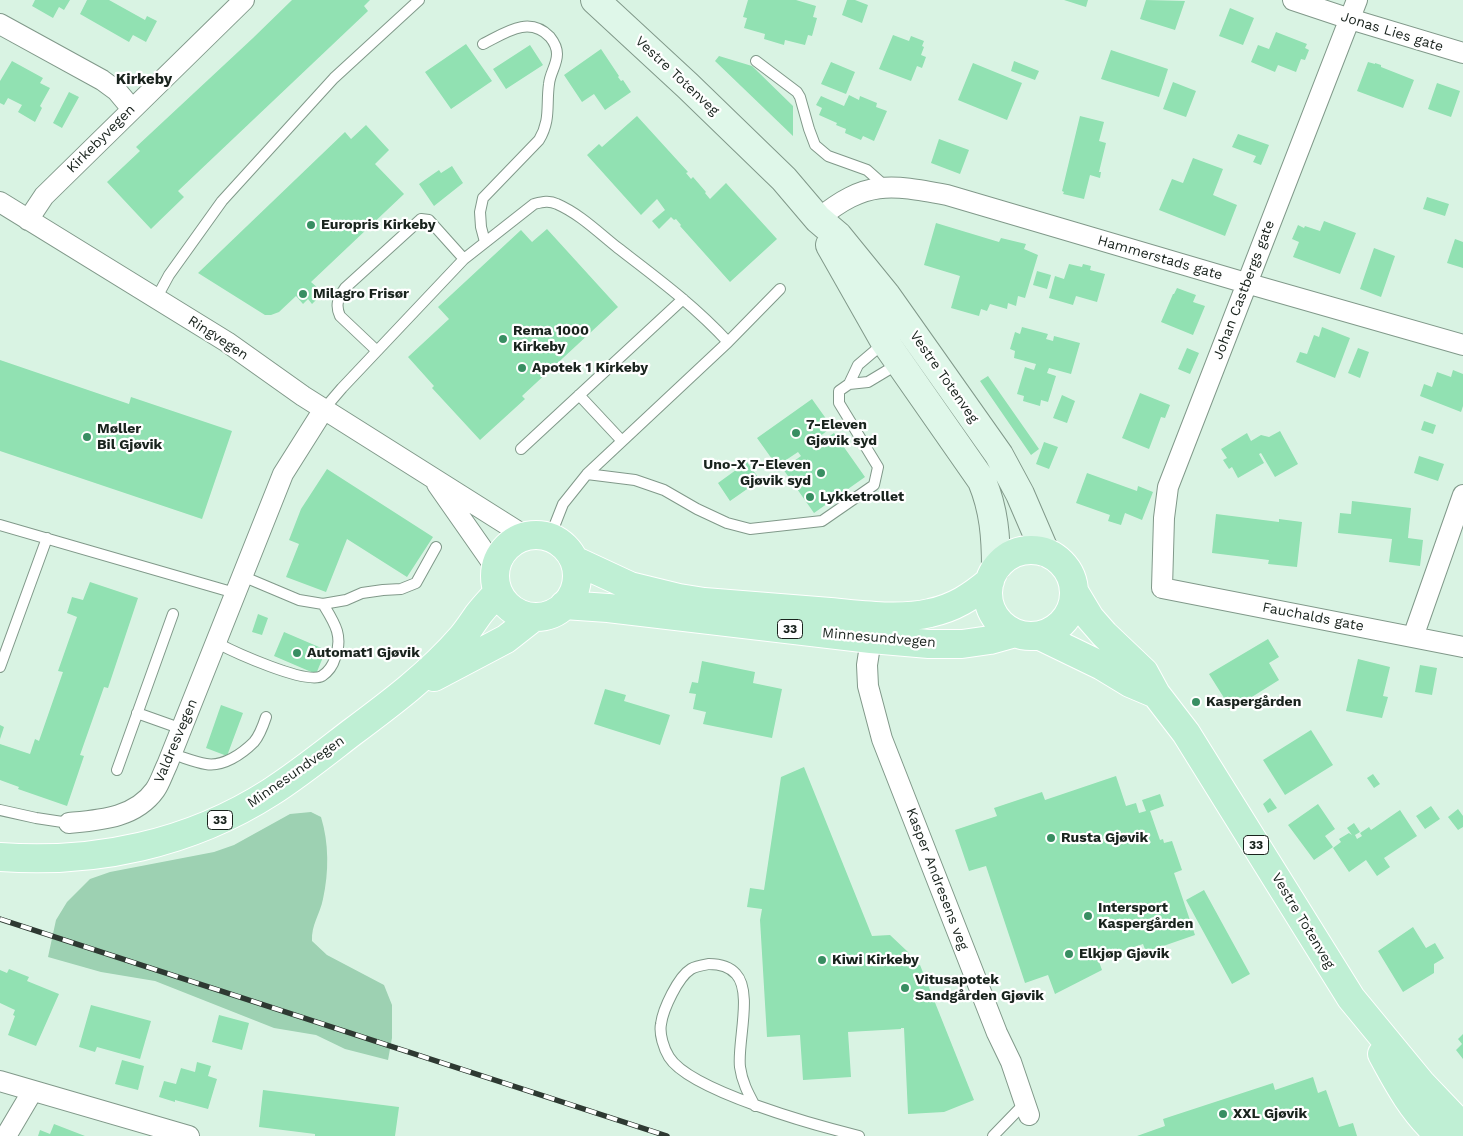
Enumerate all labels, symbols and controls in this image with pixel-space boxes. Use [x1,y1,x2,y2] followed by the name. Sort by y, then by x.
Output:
[1339,8,1445,56] street label: Jonas Lies gate
[632,33,722,119] street label: Vestre Totenveg
[116,71,172,89] district label: Kirkeby
[63,101,139,177] street label: Kirkebyvegen
[321,217,436,233] place label: Europris Kirkeby
[1210,218,1278,362] street label: Johan Castbergs gate
[305,219,317,231] marker: Europris Kirkeby
[1095,232,1225,284] street label: Hammerstads gate
[313,286,409,302] place label: Milagro Frisør
[297,288,309,300] marker: Milagro Frisør
[185,312,251,364] street label: Ringvegen
[513,323,589,356] place label: Rema 1000 Kirkeby
[906,328,982,426] street label: Vestre Totenveg
[497,333,509,345] marker: Rema 1000 Kirkeby
[532,360,648,376] place label: Apotek 1 Kirkeby
[516,362,528,374] marker: Apotek 1 Kirkeby
[806,417,877,450] place label: 7-Eleven Gjøvik syd
[97,421,162,454] place label: Møller Bil Gjøvik
[790,427,802,439] marker: 7-Eleven Gjøvik syd
[81,431,93,443] marker: Møller Bil Gjøvik
[703,457,811,490] place label: Uno-X 7-Eleven Gjøvik syd
[815,467,827,479] marker: Uno-X 7-Eleven Gjøvik syd
[820,489,904,505] place label: Lykketrollet
[804,491,816,503] marker: Lykketrollet
[1261,599,1365,635] street label: Fauchalds gate
[778,620,802,638] road number: 33
[821,625,937,651] street label: Minnesundvegen
[307,645,420,661] place label: Automat1 Gjøvik
[291,647,303,659] marker: Automat1 Gjøvik
[1206,694,1301,710] place label: Kaspergården
[1190,696,1202,708] marker: Kaspergården
[151,697,201,785] street label: Valdresvegen
[244,732,348,812] street label: Minnesundvegen
[902,806,972,952] street label: Kasper Andresens veg
[208,810,232,830] road number: 33
[1061,830,1148,846] place label: Rusta Gjøvik
[1045,832,1057,844] marker: Rusta Gjøvik
[1244,836,1268,854] road number: 33
[1268,870,1338,972] street label: Vestre Totenveg
[1098,900,1193,932] place label: Intersport Kaspergården
[1082,910,1094,922] marker: Intersport Kaspergården
[1079,946,1169,962] place label: Elkjøp Gjøvik
[1063,948,1075,960] marker: Elkjøp Gjøvik
[832,952,919,968] place label: Kiwi Kirkeby
[816,954,828,966] marker: Kiwi Kirkeby
[915,972,1044,1004] place label: Vitusapotek Sandgården Gjøvik
[899,982,911,994] marker: Vitusapotek Sandgården Gjøvik
[1233,1106,1307,1122] place label: XXL Gjøvik
[1217,1108,1229,1120] marker: XXL Gjøvik

